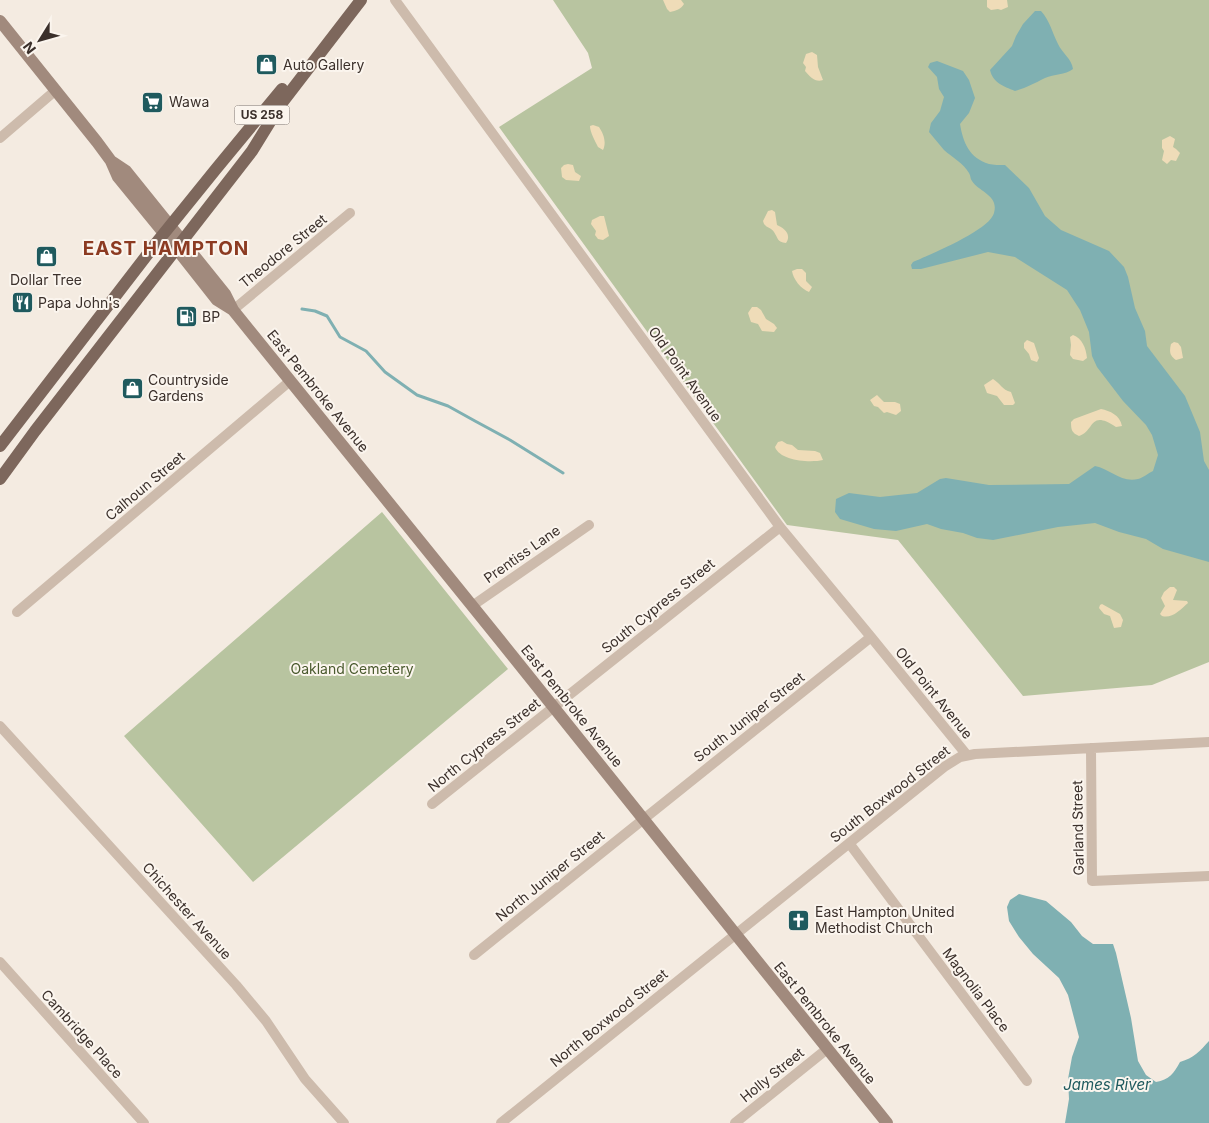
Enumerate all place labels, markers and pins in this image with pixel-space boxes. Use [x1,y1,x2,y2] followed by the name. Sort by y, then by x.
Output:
[255,53,279,77] shop icon: Auto Gallery
[283,56,364,73] place label: Auto Gallery
[141,90,165,114] supermarket icon: Wawa
[169,93,209,110] place label: Wawa
[34,245,58,269] shop icon: Dollar Tree
[10,271,82,288] place label: Dollar Tree
[10,291,34,315] restaurant icon: Papa John's
[38,294,120,311] place label: Papa John's
[174,305,198,329] fuel station icon: BP
[202,308,220,325] place label: BP
[148,371,229,404] place label: Countryside Gardens
[120,376,144,400] shop icon: Countryside Gardens
[815,903,955,936] place label: East Hampton United Methodist Church
[787,908,811,932] church icon: East Hampton United Methodist Church

